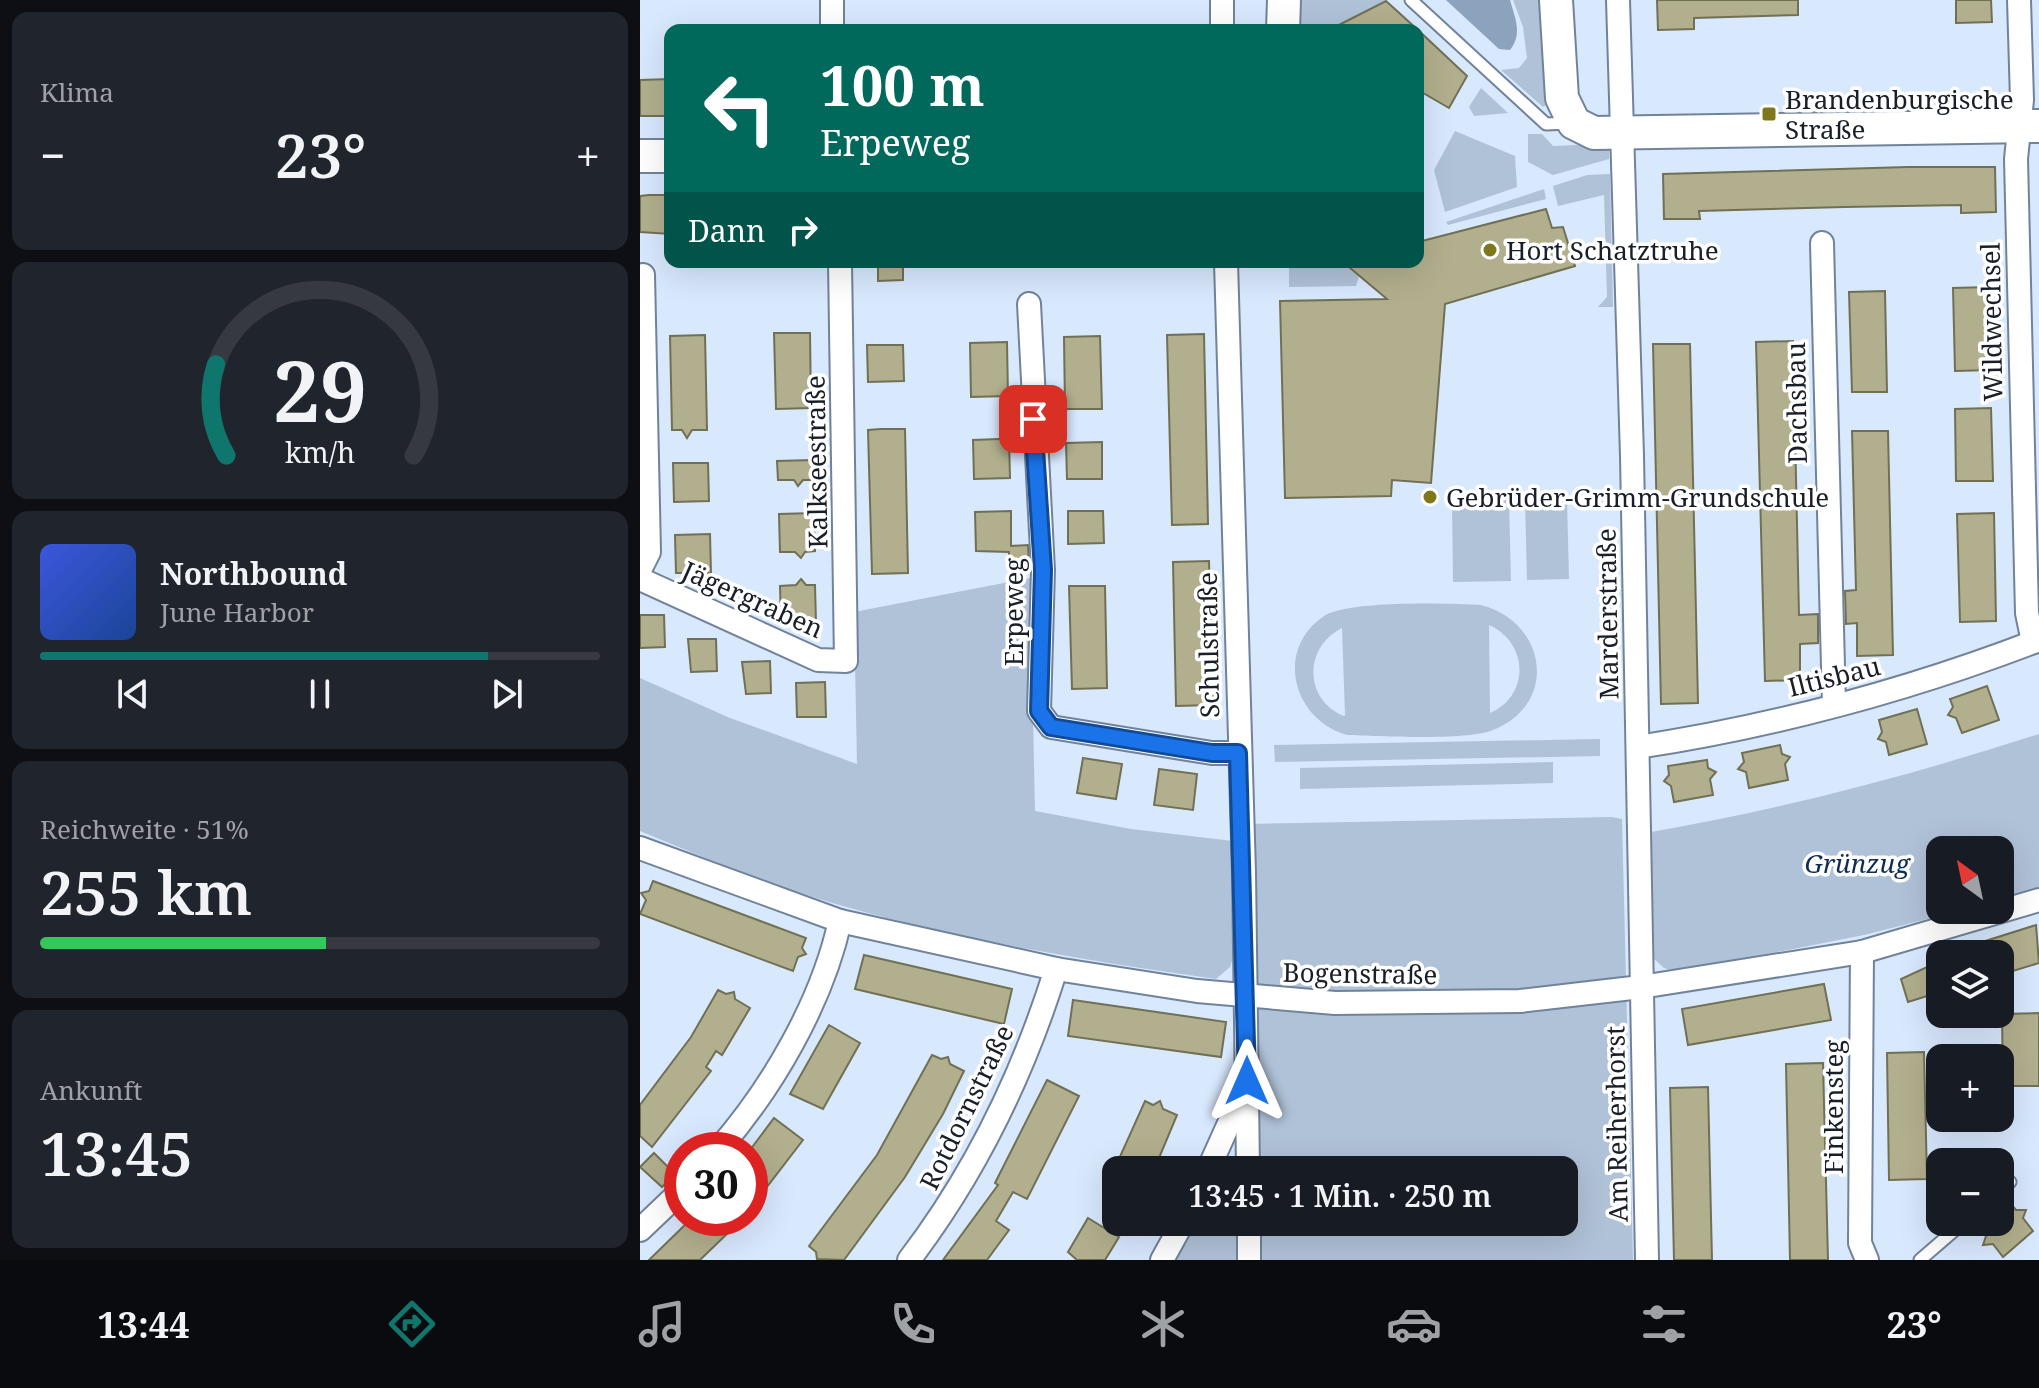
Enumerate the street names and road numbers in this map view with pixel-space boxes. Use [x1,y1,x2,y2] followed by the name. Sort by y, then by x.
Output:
[1972,242,2010,402] street label: Wildwechsel
[1777,342,1815,464] street label: Dachsbau
[796,375,836,549] street label: Kalkseestraße
[1588,528,1626,700] street label: Marderstraße
[676,551,830,646] street label: Jägergraben
[995,558,1031,666] street label: Erpeweg
[1189,572,1227,718] street label: Schulstraße
[1784,647,1884,705] street label: Iltisbau
[1282,954,1438,992] street label: Bogenstraße
[911,1019,1021,1195] street label: Rotdornstraße
[1596,1026,1636,1222] street label: Am Reiherhorst
[1815,1040,1851,1174] street label: Finkensteg

